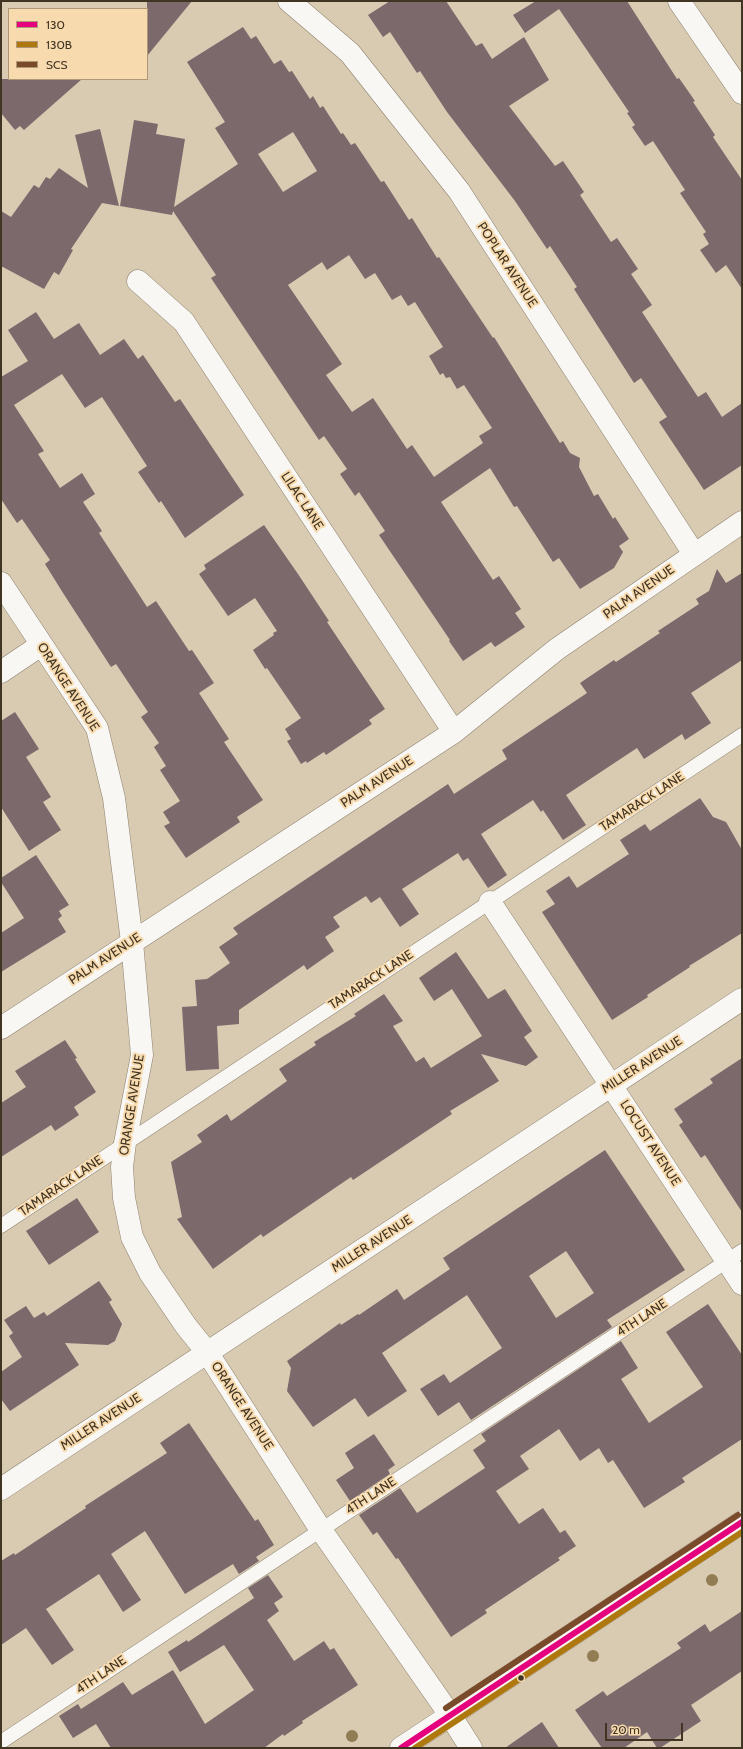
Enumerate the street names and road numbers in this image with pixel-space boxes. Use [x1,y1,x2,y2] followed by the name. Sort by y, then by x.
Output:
[474,219,540,311] street label: POPLAR AVENUE
[277,469,327,533] street label: LILAC LANE
[600,562,678,622] street label: PALM AVENUE
[34,640,102,734] street label: ORANGE AVENUE
[338,753,416,811] street label: PALM AVENUE
[597,769,687,835] street label: TAMARACK LANE
[66,930,144,988] street label: PALM AVENUE
[326,947,416,1013] street label: TAMARACK LANE
[599,1033,685,1097] street label: MILLER AVENUE
[116,1053,148,1157] street label: ORANGE AVENUE
[616,1097,684,1189] street label: LOCUST AVENUE
[16,1152,106,1220] street label: TAMARACK LANE
[329,1212,415,1276] street label: MILLER AVENUE
[614,1296,670,1340] street label: 4TH LANE
[208,1359,276,1453] street label: ORANGE AVENUE
[58,1390,144,1454] street label: MILLER AVENUE
[343,1474,399,1518] street label: 4TH LANE
[73,1653,129,1697] street label: 4TH LANE

